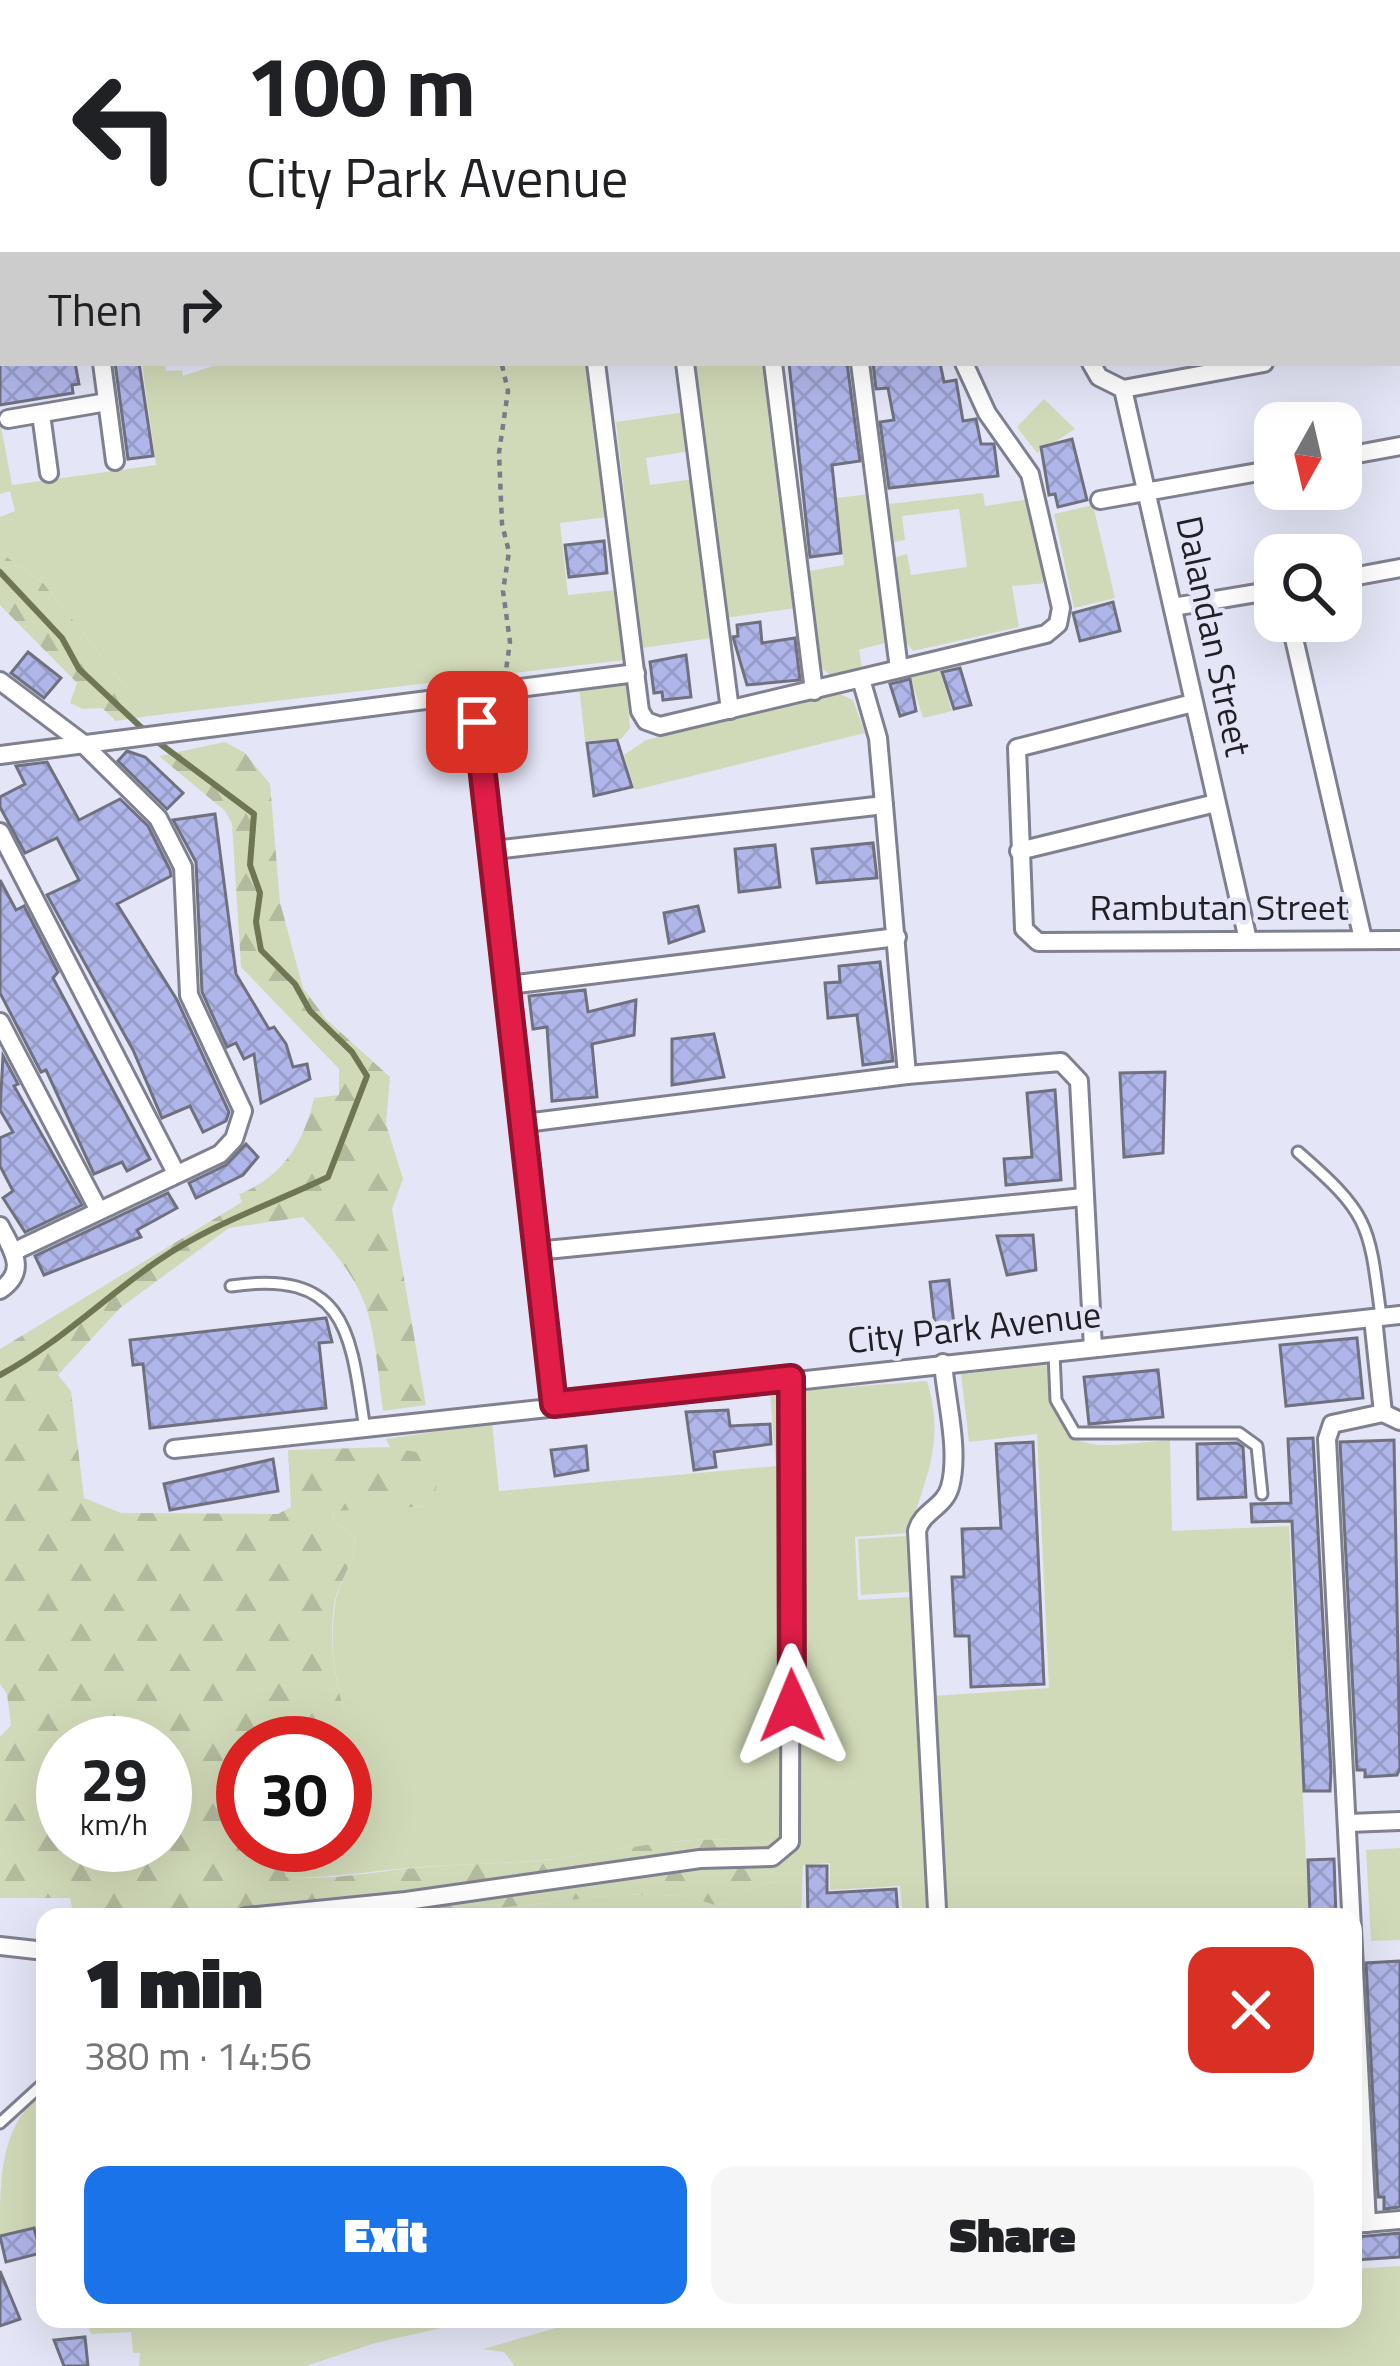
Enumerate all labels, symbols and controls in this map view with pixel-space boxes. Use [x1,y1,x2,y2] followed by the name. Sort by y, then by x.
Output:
[246,21,476,149] text: 100 m
[48,48,204,204] icon: left
[246,136,628,218] text: City Park Avenue
[48,275,143,343] text: Then
[167,276,233,342] icon: right
[1254,402,1362,510] north arrow
[1254,402,1362,642] map controls
[1162,511,1267,761] street label: Dalandan Street
[1254,534,1362,642] button: search
[426,671,528,773] pin
[444,689,510,755] icon: arrive
[1089,879,1349,934] street label: Rambutan Street
[844,1286,1104,1367] street label: City Park Avenue
[729,1643,855,1769] position arrow
[216,1716,372,1872] speed limit sign: 30
[80,1733,148,1824] text: 29
[80,1801,148,1847] text: km/h
[84,1926,263,2036] text: 1 min
[1188,1947,1314,2073] button: close
[84,2026,312,2085] text: 380 m · 14:56
[84,2166,687,2304] button: Exit
[711,2166,1314,2304] button: Share

